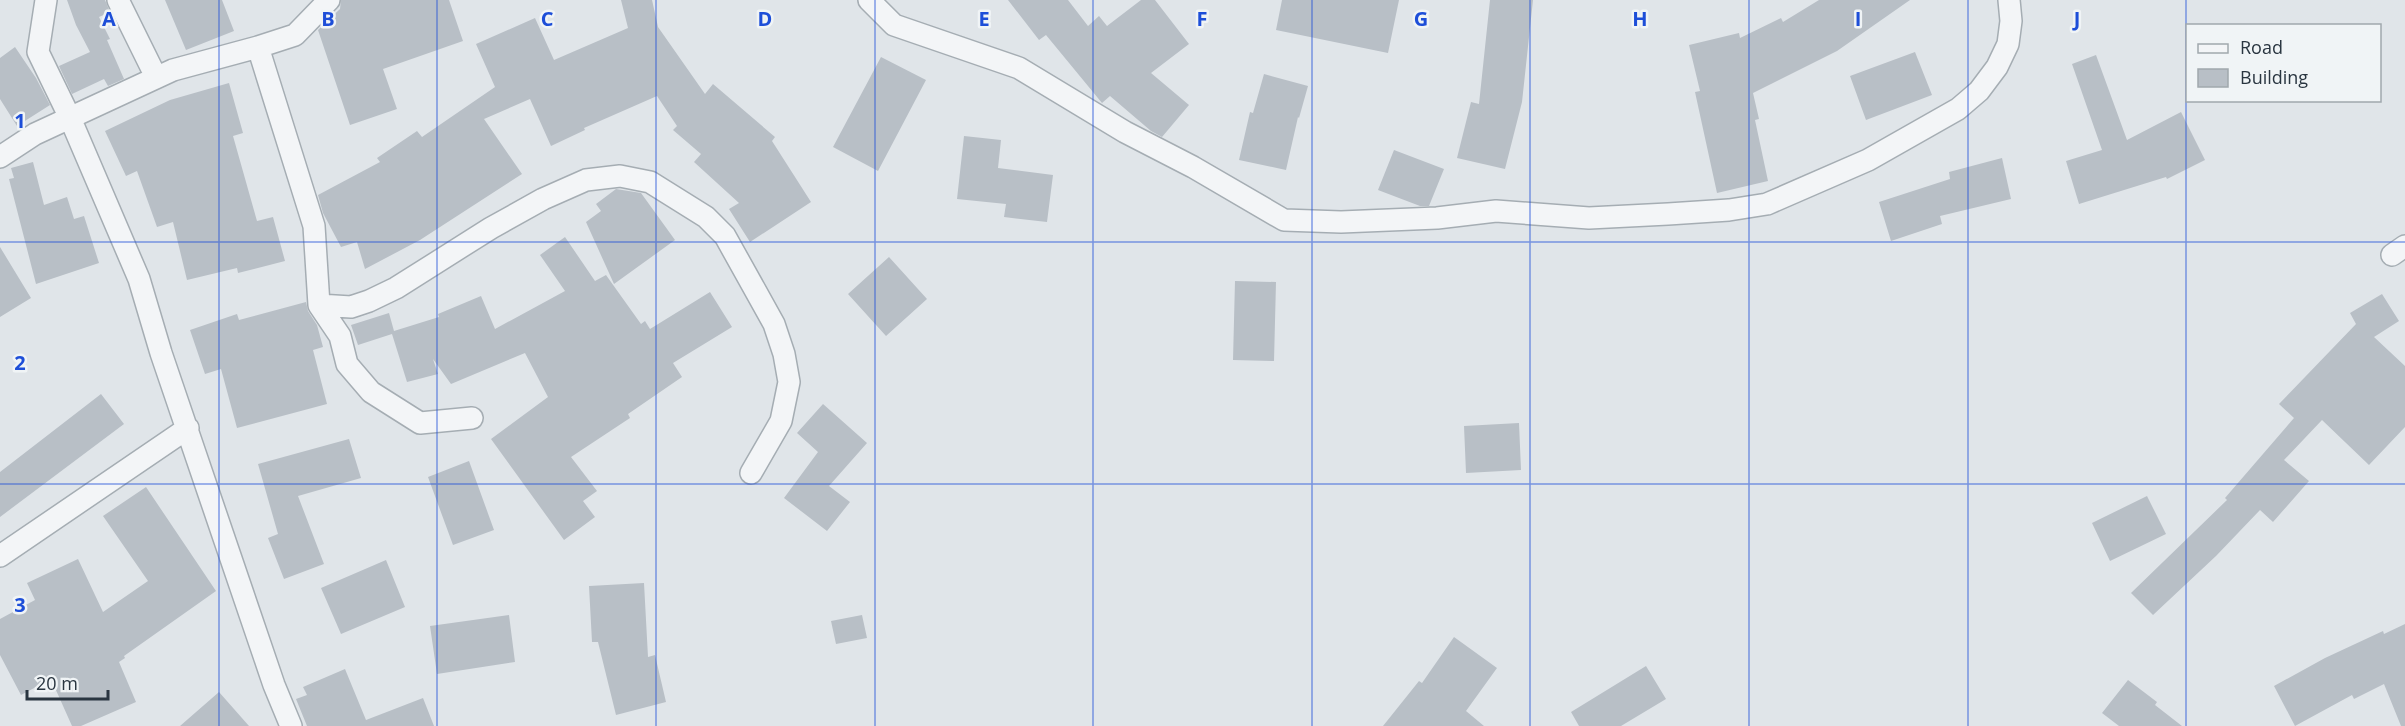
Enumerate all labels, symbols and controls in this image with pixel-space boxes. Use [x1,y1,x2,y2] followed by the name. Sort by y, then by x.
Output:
[102,5,116,32] text: A
[321,5,335,32] text: B
[541,5,554,32] text: C
[758,5,772,32] text: D
[978,5,990,32] text: E
[1197,5,1207,32] text: F
[1414,5,1428,32] text: G
[1632,5,1648,32] text: H
[1855,5,1861,32] text: I
[2072,5,2080,32] text: J
[2186,24,2381,102] legend
[2240,35,2283,59] text: Road
[2240,65,2308,89] text: Building
[14,107,26,134] text: 1
[14,349,26,376] text: 2
[14,591,26,618] text: 3
[27,663,108,701] scale bar
[36,671,78,695] text: 20 m

